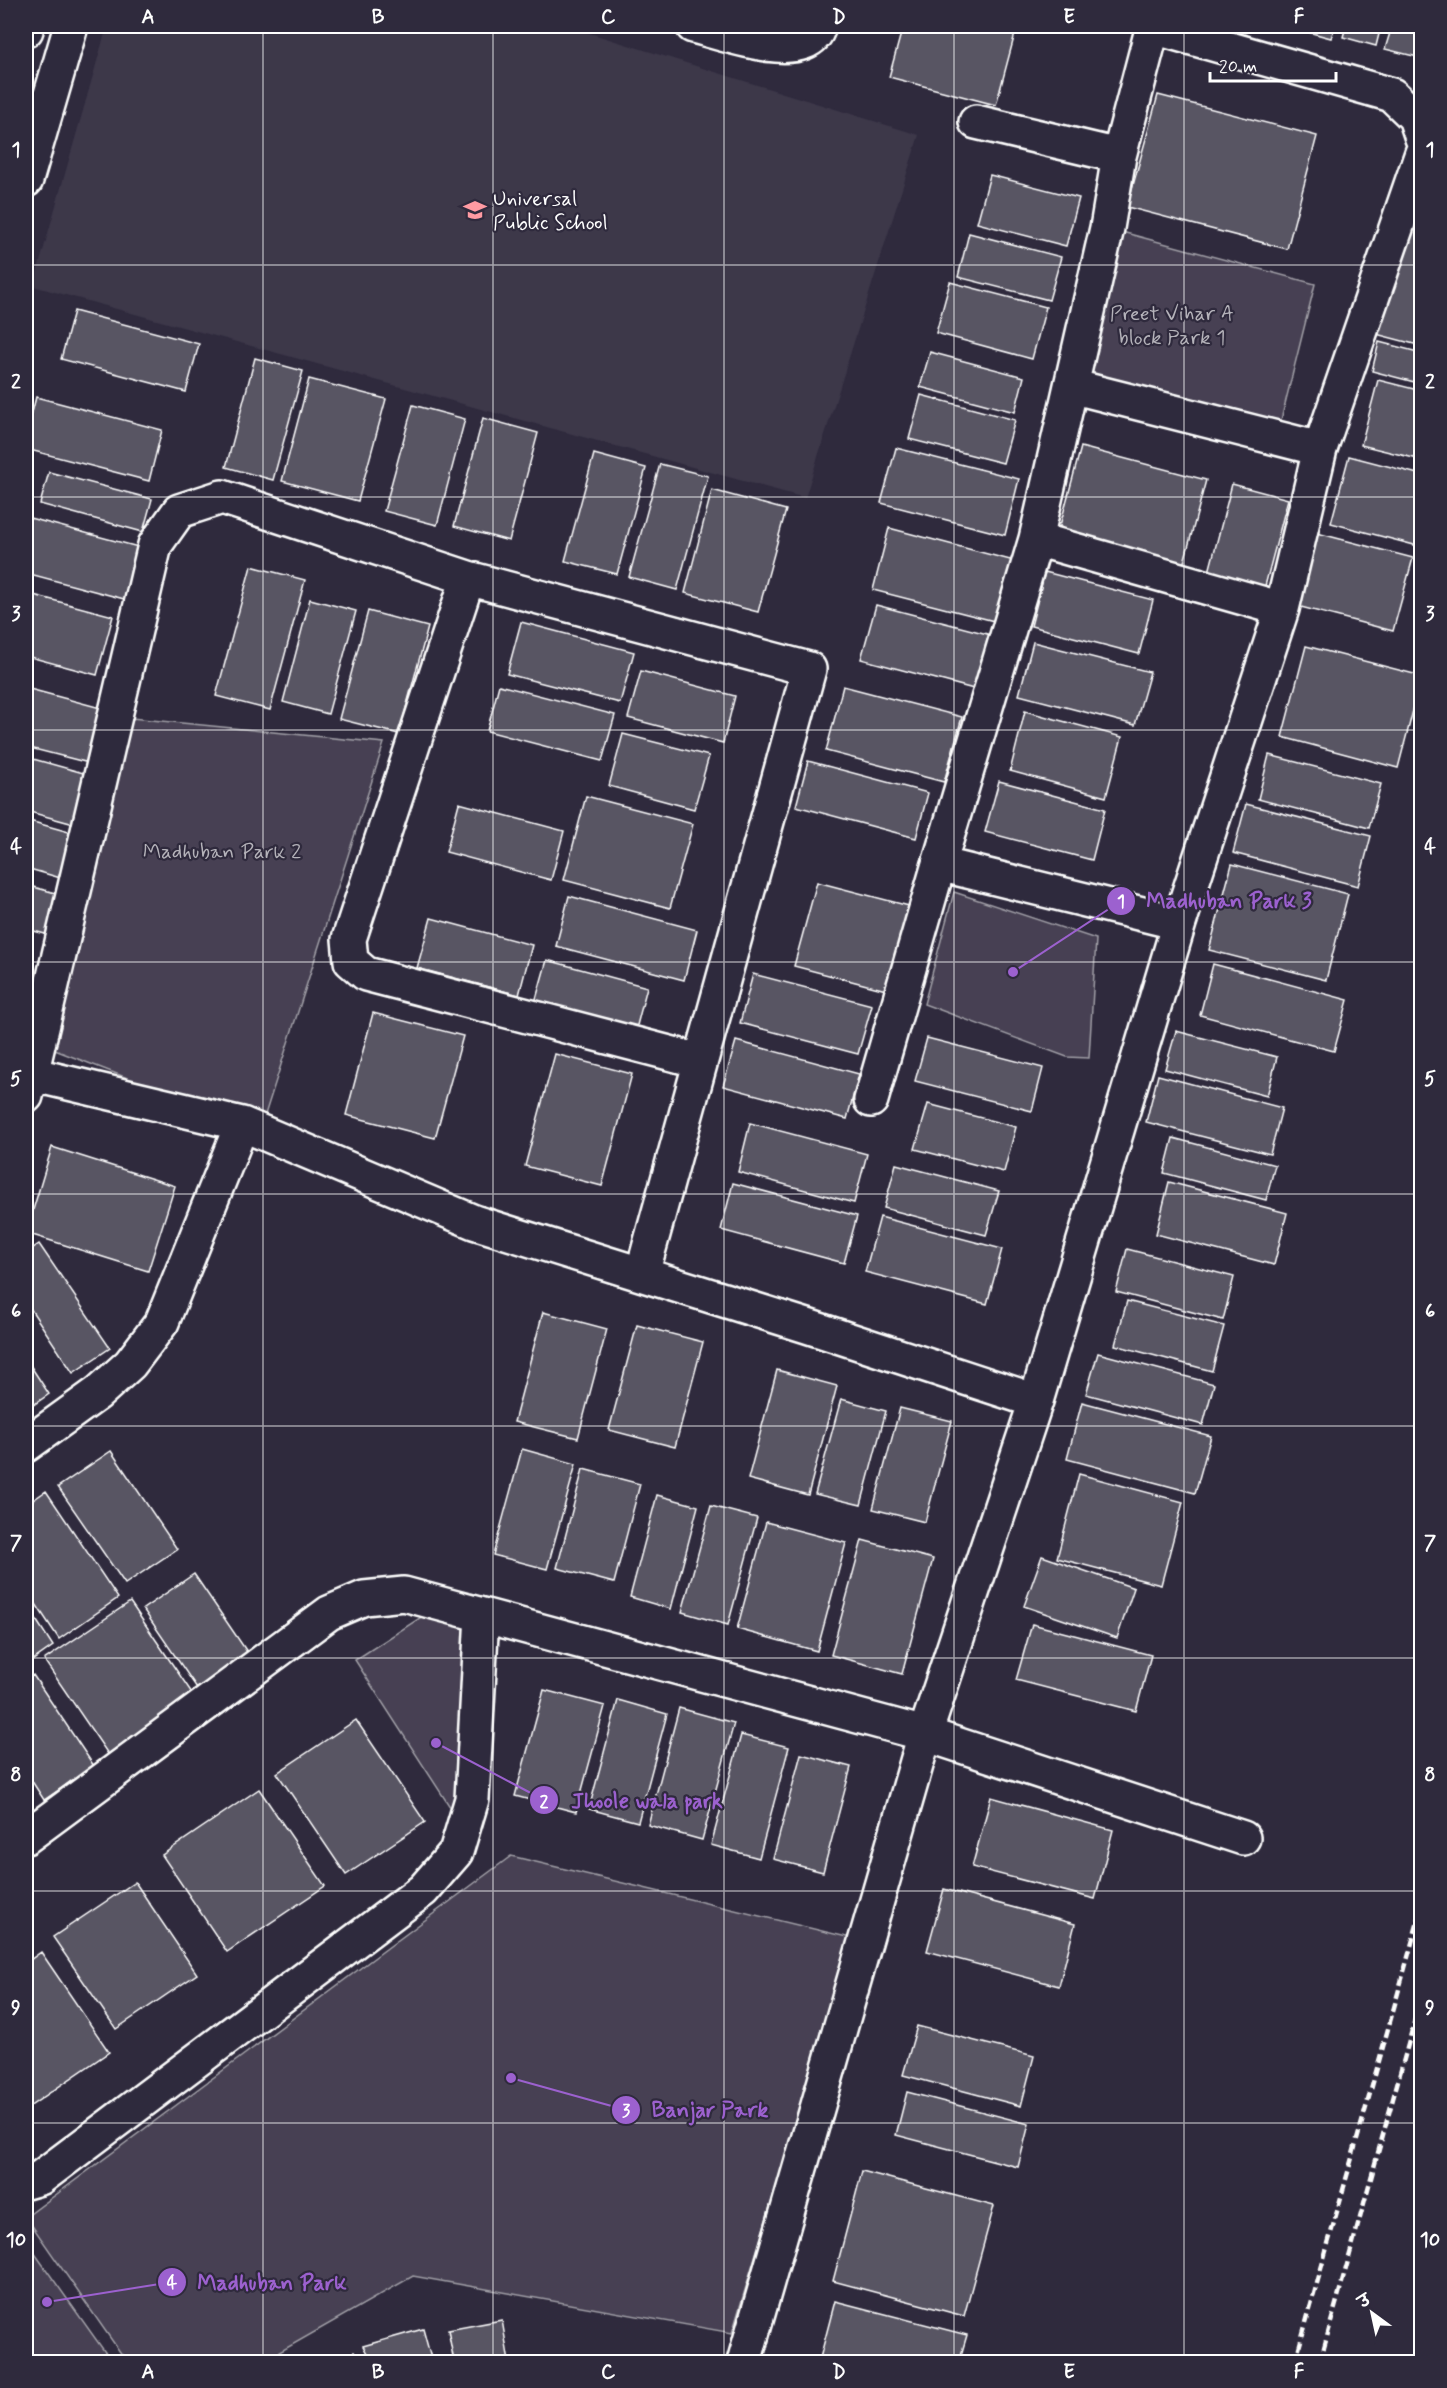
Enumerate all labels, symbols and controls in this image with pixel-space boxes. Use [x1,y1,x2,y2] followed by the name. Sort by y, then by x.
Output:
[141,4,155,31] text: A
[372,4,385,31] text: B
[601,4,616,31] text: C
[832,4,846,31] text: D
[1063,4,1075,31] text: E
[1294,4,1305,31] text: F
[1210,45,1336,83] scale bar
[1219,55,1257,79] text: 20 m
[12,137,20,164] text: 1
[1426,137,1434,164] text: 1
[493,185,608,237] place label: Universal Public School
[462,197,488,223] school or university icon: Universal Public School
[1110,300,1234,352] park label: Preet Vihar A block Park 1
[11,369,21,396] text: 2
[1425,369,1435,396] text: 2
[11,601,21,628] text: 3
[1425,601,1435,628] text: 3
[10,834,22,861] text: 4
[1424,834,1436,861] text: 4
[143,838,301,866] park label: Madhuban Park 2
[1106,881,1322,921] callout: Madhuban Park 3
[1146,888,1312,916] text: Madhuban Park 3
[1117,890,1125,914] text: 1
[10,1066,22,1093] text: 5
[1424,1066,1436,1093] text: 5
[11,1298,21,1325] text: 6
[1425,1298,1435,1325] text: 6
[10,1530,22,1557] text: 7
[1424,1530,1436,1557] text: 7
[10,1762,22,1789] text: 8
[1424,1762,1436,1789] text: 8
[529,1780,735,1820] callout: Jhoole wala park
[571,1788,723,1816] text: Jhoole wala park
[540,1790,549,1814] text: 2
[11,1995,21,2022] text: 9
[1425,1995,1435,2022] text: 9
[611,2090,779,2130] callout: Banjar Park
[652,2097,768,2126] text: Banjar Park
[622,2099,631,2123] text: 3
[6,2227,26,2254] text: 10
[1420,2227,1440,2254] text: 10
[157,2262,357,2302] callout: Madhuban Park
[197,2270,347,2298] text: Madhuban Park
[167,2271,178,2295] text: 4
[1342,2283,1402,2343] north arrow
[1353,2289,1376,2314] text: उ
[141,2359,155,2386] text: A
[372,2359,385,2386] text: B
[601,2359,616,2386] text: C
[832,2359,846,2386] text: D
[1063,2359,1075,2386] text: E
[1294,2359,1305,2386] text: F

